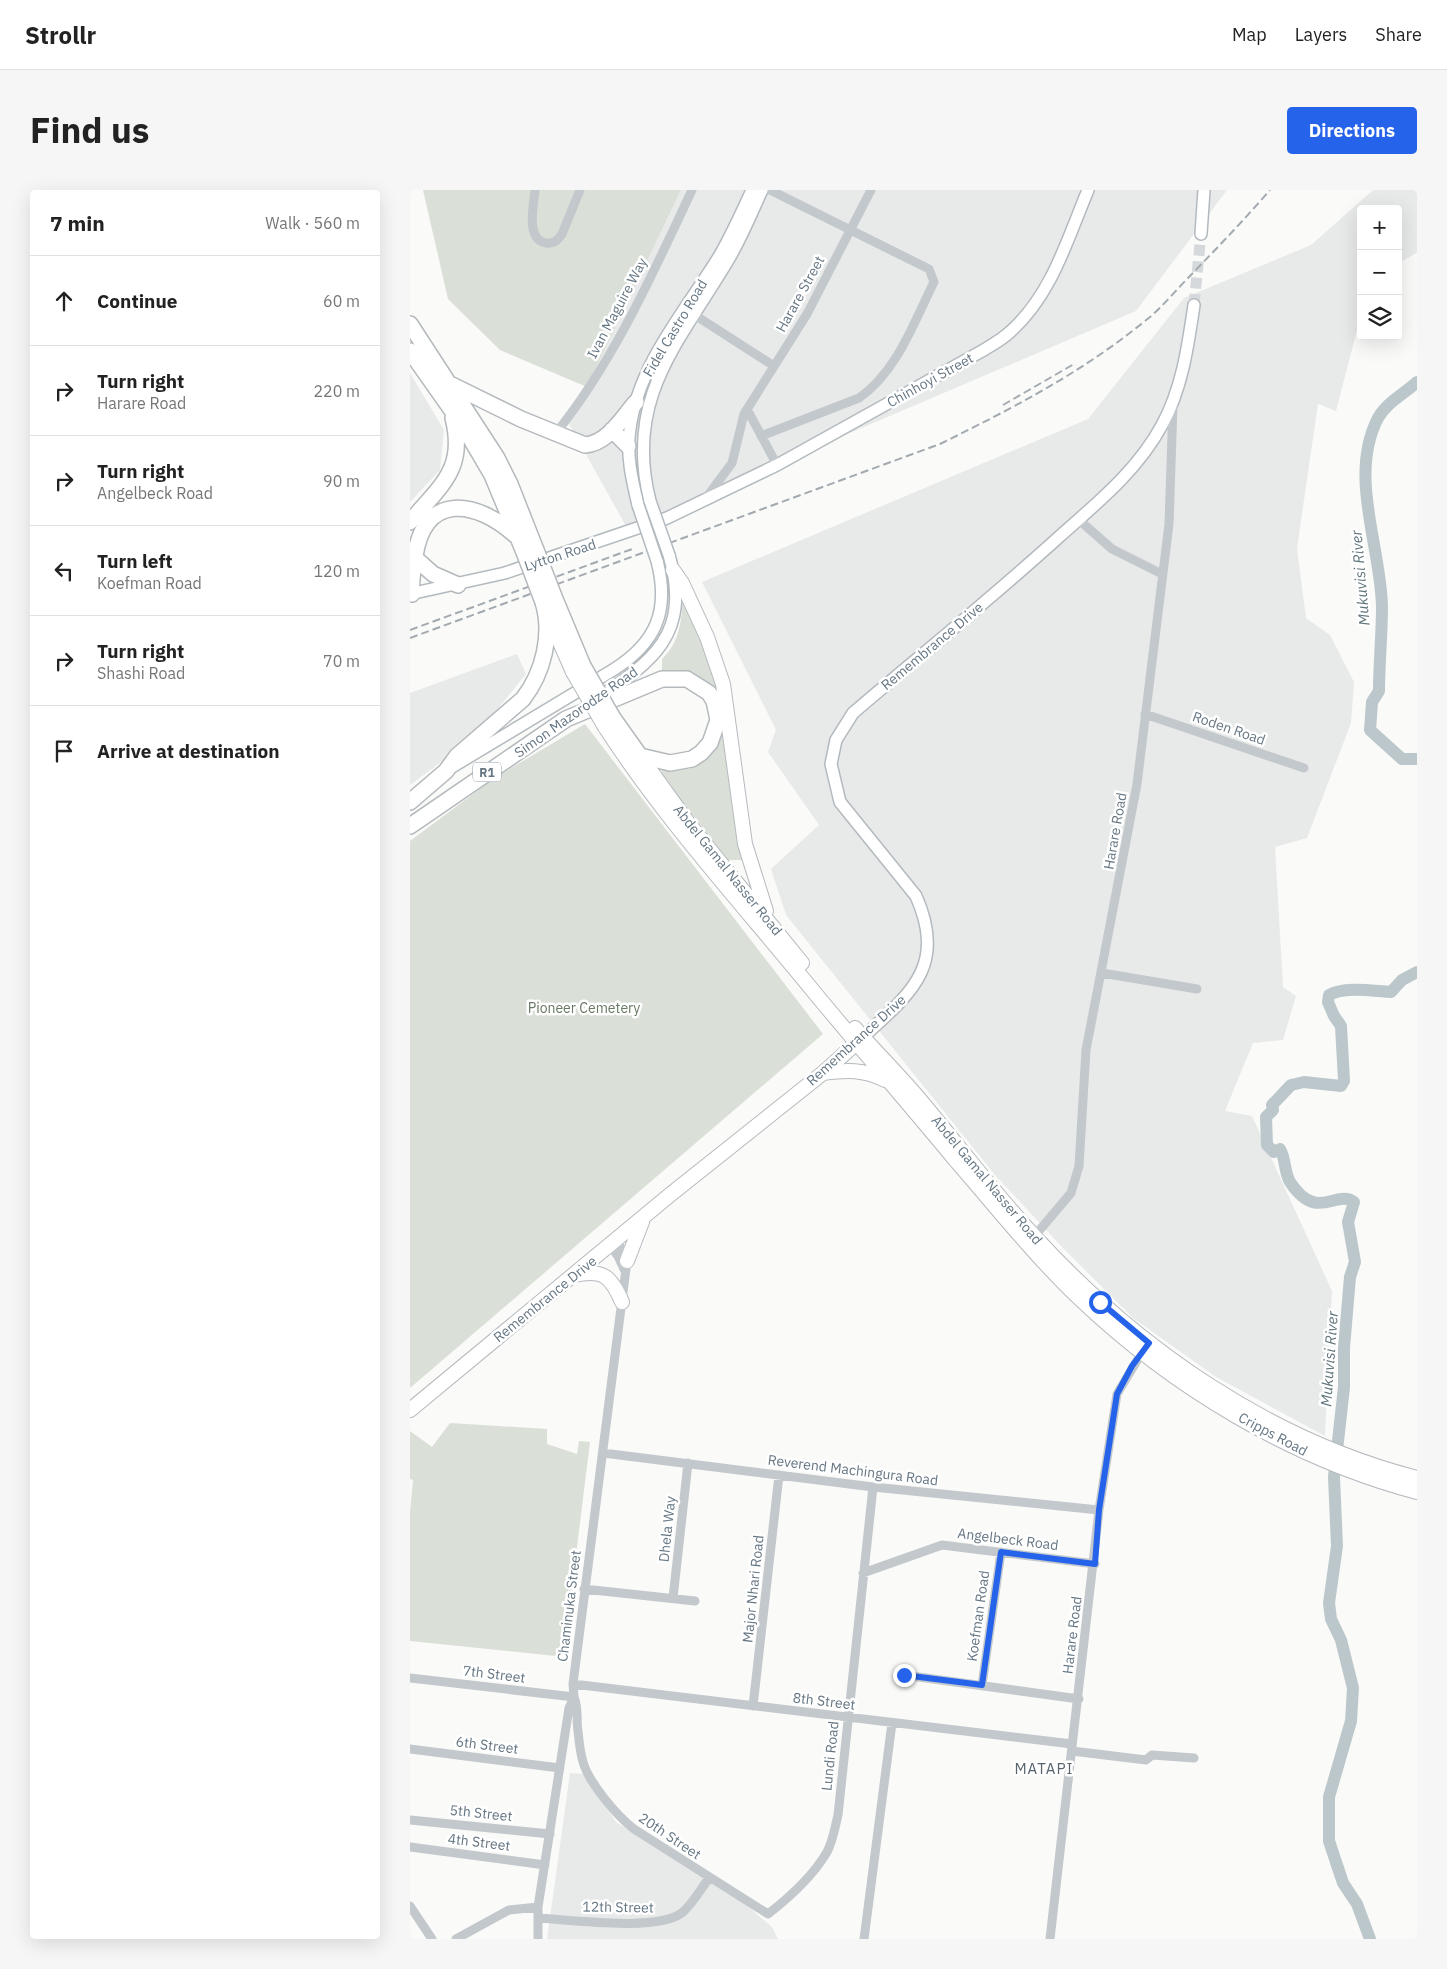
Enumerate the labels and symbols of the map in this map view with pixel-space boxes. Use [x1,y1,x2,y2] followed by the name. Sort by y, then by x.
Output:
[772,253,828,335] street label: Harare Street
[583,255,651,361] street label: Ivan Maguire Way
[639,276,711,380] street label: Fidel Castro Road
[884,349,976,411] street label: Chinhoyi Street
[1346,529,1374,626] water label: Mukuvisi River
[522,535,598,575] street label: Lytton Road
[877,598,987,694] street label: Remembrance Drive
[511,663,641,761] street label: Simon Mazorodze Road
[1190,707,1268,749] street label: Roden Road
[473,762,501,782] road number: R1
[1099,791,1131,871] street label: Harare Road
[670,801,786,939] street label: Abdel Gamal Nasser Road
[803,990,910,1089] street label: Remembrance Drive
[528,999,640,1017] park label: Pioneer Cemetery
[928,1112,1046,1248] street label: Abdel Gamal Nasser Road
[490,1252,601,1346] street label: Remembrance Drive
[1089,1291,1112,1314] route start
[1316,1310,1342,1407] water label: Mukuvisi River
[1235,1408,1311,1460] street label: Cripps Road
[767,1451,939,1489] street label: Reverend Machingura Road
[655,1495,679,1563] street label: Dhela Way
[957,1524,1059,1554] street label: Angelbeck Road
[738,1534,768,1644] street label: Major Nhari Road
[553,1549,585,1663] street label: Chaminuka Street
[963,1569,993,1663] street label: Koefman Road
[1058,1595,1086,1675] street label: Harare Road
[462,1661,526,1687] street label: 7th Street
[893,1664,916,1687] route end
[792,1688,856,1714] street label: 8th Street
[817,1720,843,1792] street label: Lundi Road
[455,1732,519,1758] street label: 6th Street
[1014,1759,1074,1778] district label: MATAPI
[449,1801,513,1825] street label: 5th Street
[635,1809,705,1863] street label: 20th Street
[447,1829,511,1855] street label: 4th Street
[582,1897,654,1917] street label: 12th Street

